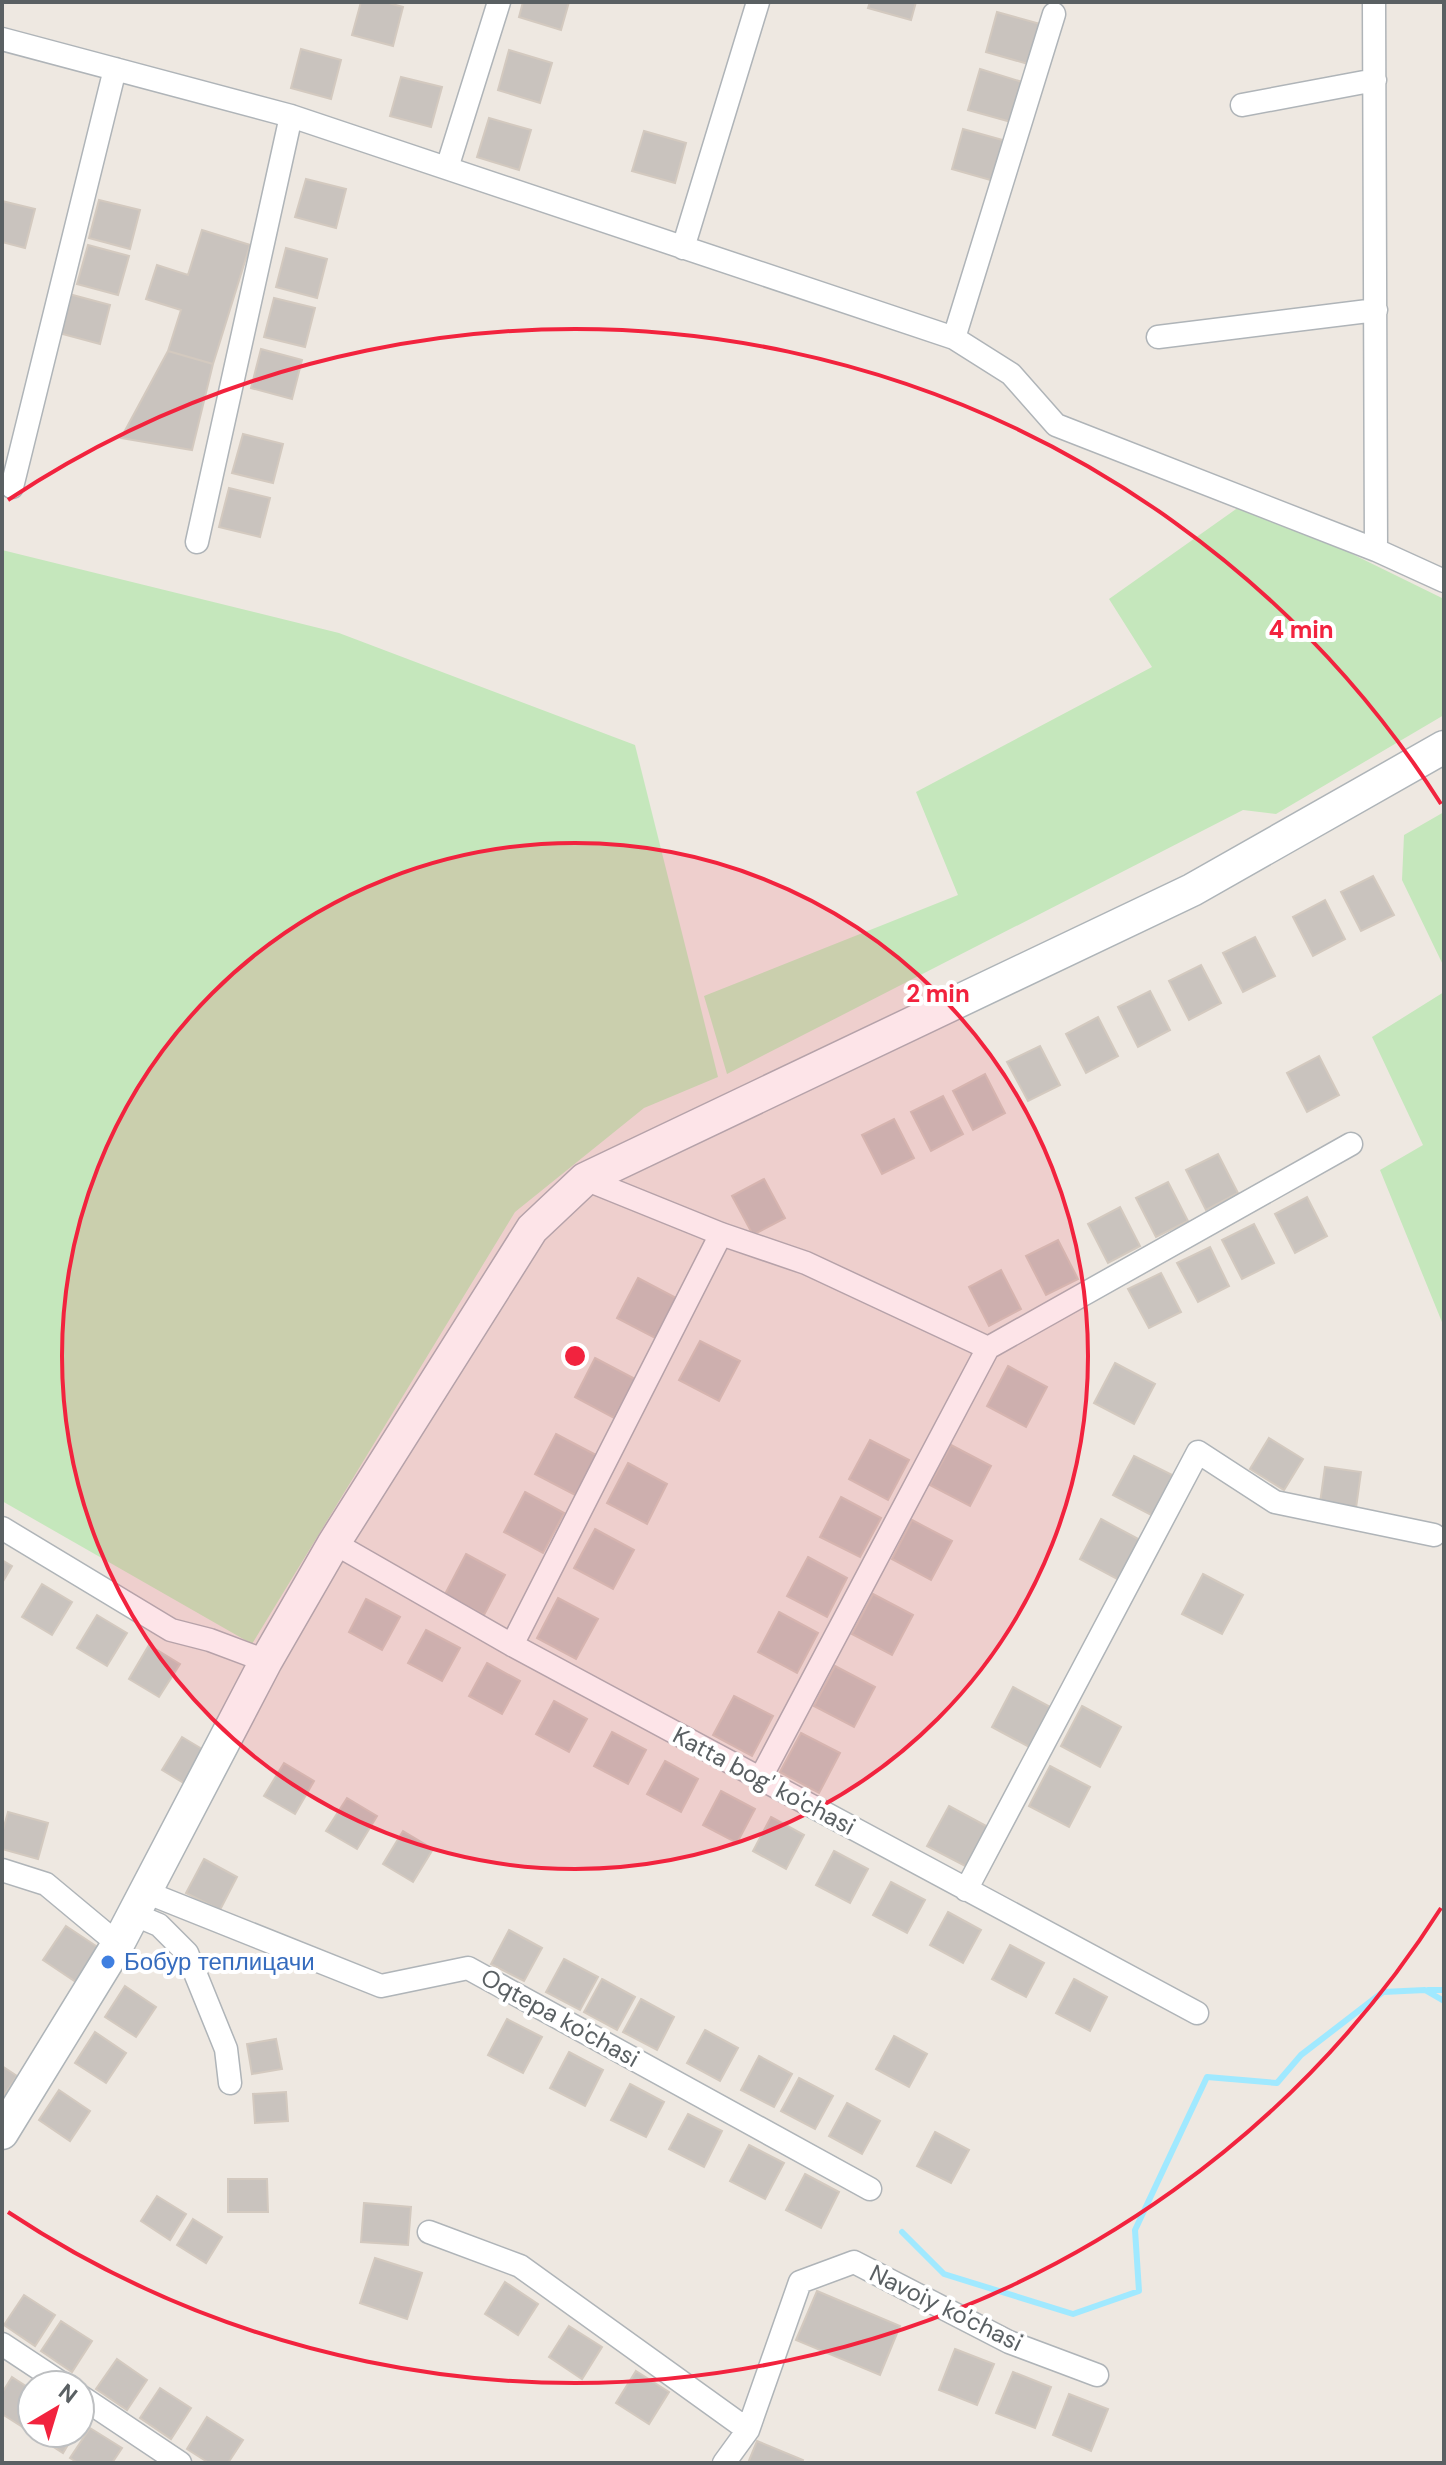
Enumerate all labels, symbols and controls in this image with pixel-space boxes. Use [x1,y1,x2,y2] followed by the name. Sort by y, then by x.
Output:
[1268,614,1334,645] text: 4 min
[906,978,970,1009] text: 2 min
[561,1342,589,1370] centre of rings
[668,1719,861,1842] street label: Katta bog' ko'chasi
[124,1946,315,1977] place label: Бобур теплицачи
[99,1953,117,1971] marker: Бобур теплицачи
[476,1961,645,2074] street label: Oqtepa ko'chasi
[865,2257,1028,2358] street label: Navoiy ko'chasi
[16,2369,96,2449] north arrow
[53,2377,83,2410] text: N

